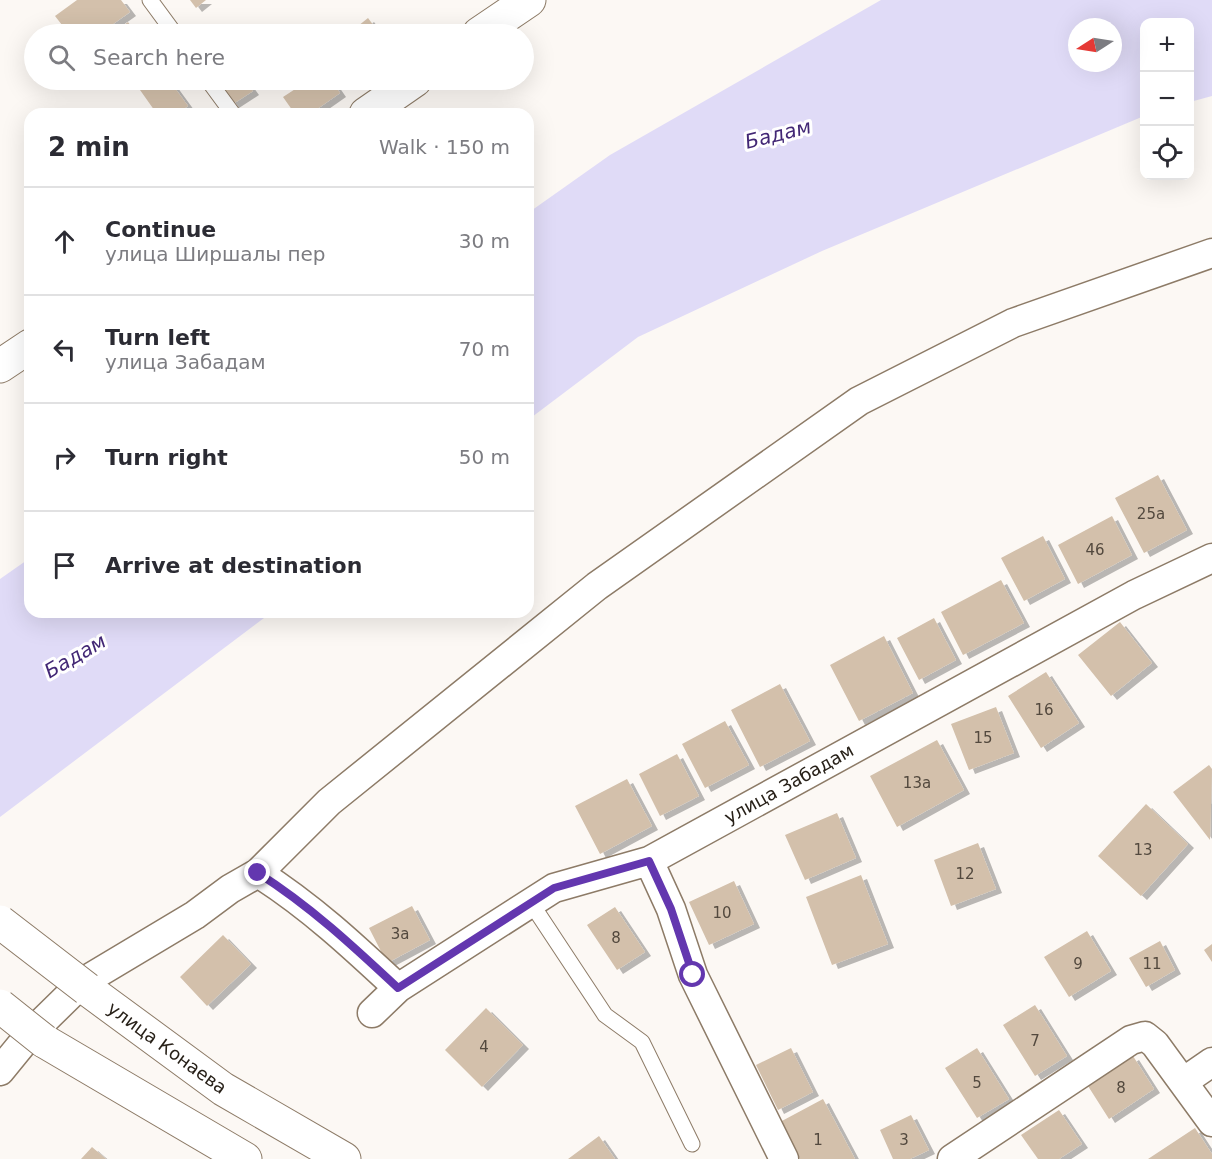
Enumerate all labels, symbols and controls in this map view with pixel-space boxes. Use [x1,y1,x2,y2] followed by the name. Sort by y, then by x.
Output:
[1068,18,1122,72] north arrow
[1140,18,1194,180] map controls
[1140,18,1194,72] button: +
[24,24,534,90] search box
[45,41,78,74] icon: search
[93,45,225,70] text: Search here
[1140,72,1194,126] button: −
[743,114,813,154] water label: Бадам
[1140,126,1194,180] button: locate
[48,132,130,162] text: 2 min
[379,135,510,159] text: Walk · 150 m
[105,217,216,242] text: Continue
[48,225,81,258] icon: ahead
[459,229,510,253] text: 30 m
[105,242,326,266] text: улица Ширшалы пер
[105,325,210,350] text: Turn left
[48,333,81,366] icon: left
[459,337,510,361] text: 70 m
[105,350,266,374] text: улица Забадам
[48,441,81,474] icon: right
[105,445,228,470] text: Turn right
[459,445,510,469] text: 50 m
[1137,505,1165,523] house number: 25а
[1085,541,1105,559] house number: 46
[48,549,81,582] icon: arrive
[105,553,362,578] text: Arrive at destination
[40,629,110,683] water label: Бадам
[1034,701,1054,719] house number: 16
[973,729,993,747] house number: 15
[720,739,857,828] street label: улица Забадам
[903,774,931,792] house number: 13а
[1133,841,1153,859] house number: 13
[244,859,270,885] route end
[955,865,975,883] house number: 12
[712,904,732,922] house number: 10
[391,925,409,943] house number: 3а
[611,929,621,947] house number: 8
[1073,955,1083,973] house number: 9
[1142,955,1162,973] house number: 11
[679,961,705,987] route start
[104,997,231,1098] street label: улица Конаева
[1030,1032,1040,1050] house number: 7
[479,1038,489,1056] house number: 4
[972,1074,982,1092] house number: 5
[1116,1079,1126,1097] house number: 8
[813,1131,823,1149] house number: 1
[899,1131,909,1149] house number: 3

